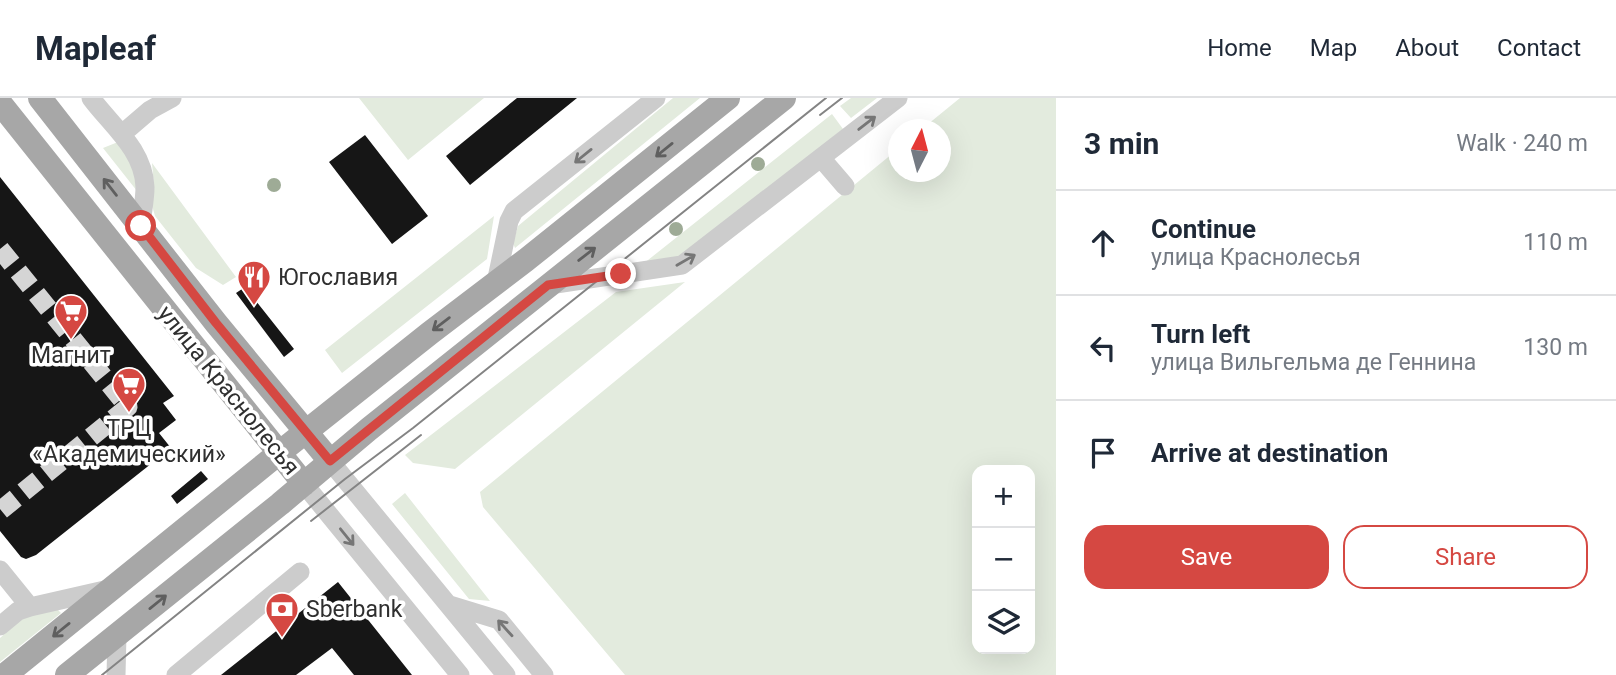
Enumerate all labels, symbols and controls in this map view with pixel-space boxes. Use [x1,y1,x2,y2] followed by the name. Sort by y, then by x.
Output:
[35,29,156,68] text: Mapleaf
[1207,34,1272,62] text: Home
[1310,34,1357,62] text: Map
[1395,34,1459,62] text: About
[1497,34,1581,62] text: Contact
[857,115,876,130] one-way arrow
[888,119,951,182] north arrow
[1084,126,1159,161] text: 3 min
[1456,130,1588,157] text: Walk · 240 m
[655,142,673,158] one-way arrow
[575,148,593,163] one-way arrow
[103,178,118,196] one-way arrow
[125,210,156,241] route start
[1151,214,1256,244] text: Continue
[1084,224,1122,262] icon: ahead
[1523,229,1588,256] text: 110 m
[1151,244,1361,271] text: улица Краснолесья
[577,247,596,262] one-way arrow
[676,253,696,267] one-way arrow
[235,258,273,307] restaurant icon: Югославия
[605,258,636,289] route end
[278,264,398,291] place label: Югославия
[52,292,90,341] supermarket icon: Магнит
[152,300,305,480] street label: улица Краснолесья
[432,317,451,332] one-way arrow
[1151,319,1250,349] text: Turn left
[1084,329,1122,367] icon: left
[1523,334,1588,361] text: 130 m
[31,342,111,369] place label: Магнит
[1151,349,1476,376] text: улица Вильгельма де Геннина
[110,365,148,414] supermarket icon: ТРЦ «Академический»
[32,415,226,468] place label: ТРЦ «Академический»
[1084,434,1122,472] icon: arrive
[1151,438,1388,468] text: Arrive at destination
[972,465,1035,654] map controls
[972,465,1035,528] button: +
[1084,525,1329,589] button: Save
[1343,525,1588,589] button: Share
[339,527,354,545] one-way arrow
[972,528,1035,591] button: −
[263,590,301,639] bank icon: Sberbank
[972,591,1035,654] button: layers
[149,594,167,609] one-way arrow
[306,596,403,623] place label: Sberbank
[497,620,514,638] one-way arrow
[53,622,71,638] one-way arrow

